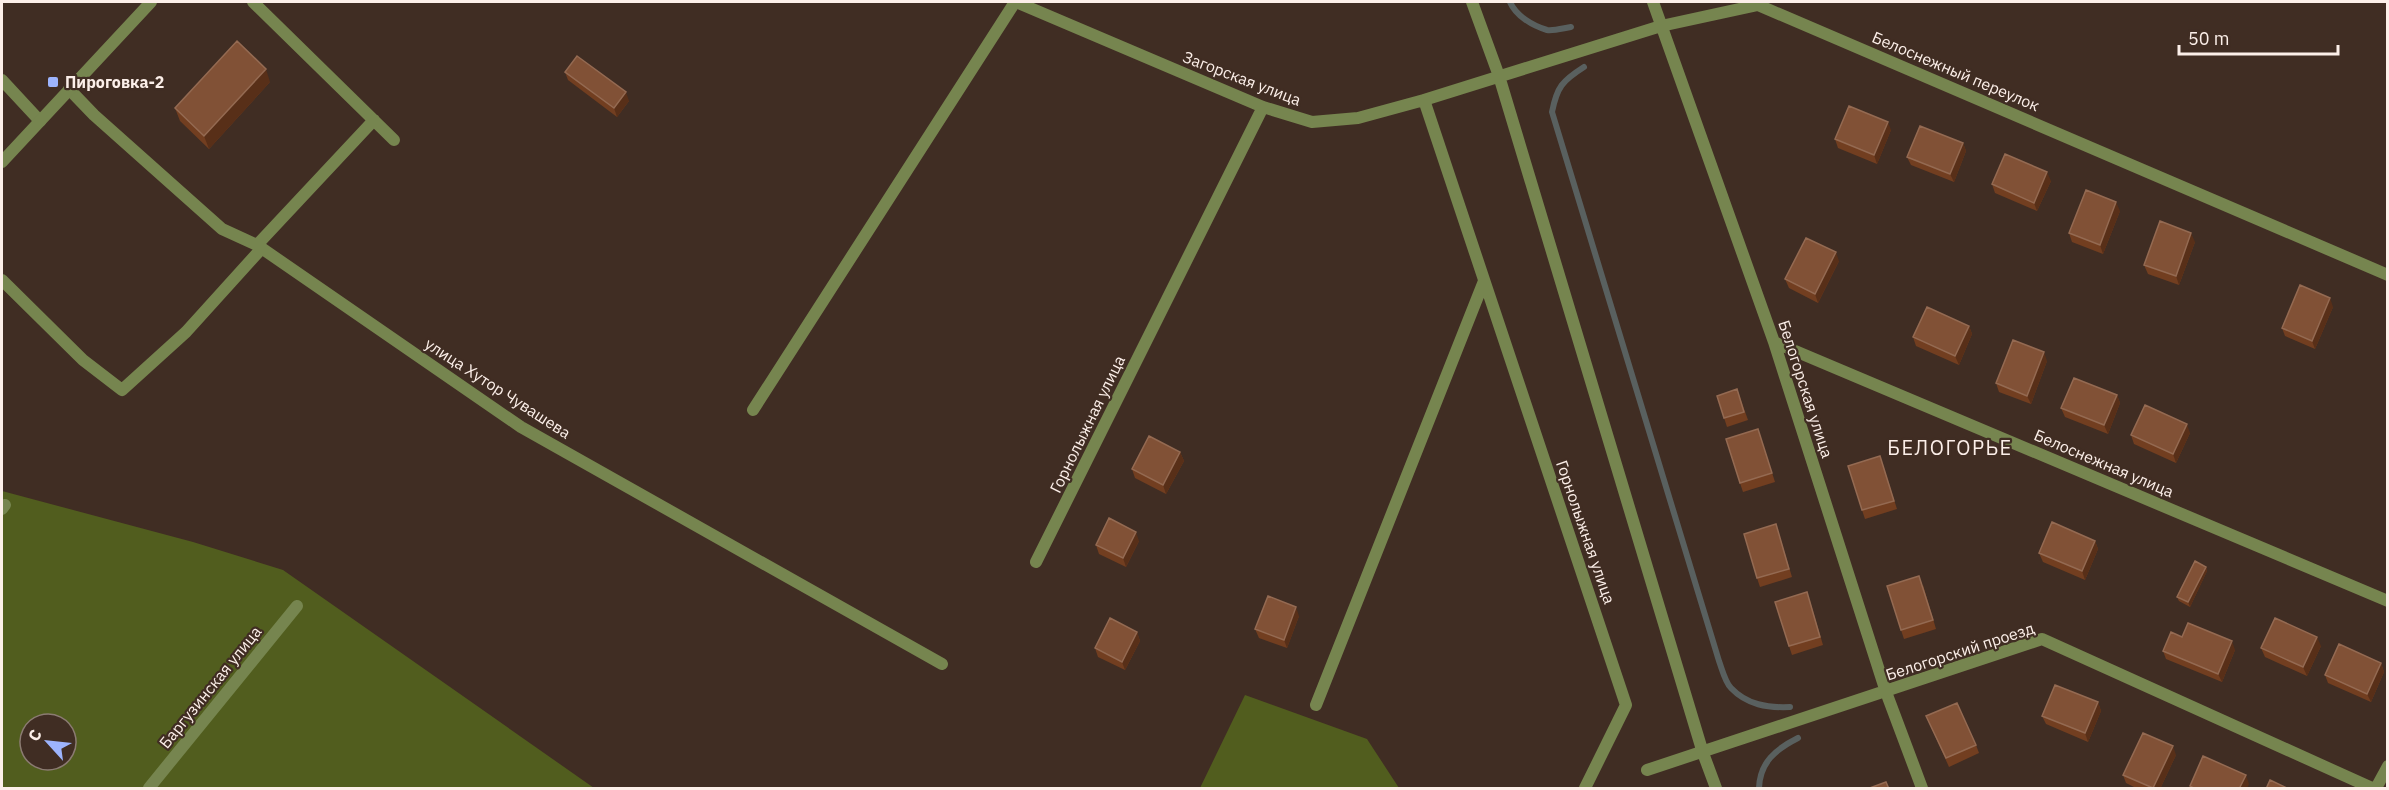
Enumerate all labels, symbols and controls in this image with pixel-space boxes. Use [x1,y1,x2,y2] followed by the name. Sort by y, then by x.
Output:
[2179,18,2338,56] scale bar
[1869,27,2043,115] street label: Белоснежный переулок
[2188,27,2230,50] text: 50 m
[1180,46,1304,110] street label: Загорская улица
[65,72,164,92] place label: Пироговка-2
[46,75,60,89] marker: Пироговка-2
[1774,318,1838,461] street label: Белогорская улица
[421,333,575,443] street label: улица Хутор Чувашева
[1045,352,1129,496] street label: Горнолыжная улица
[2031,425,2177,502] street label: Белоснежная улица
[1887,434,2013,461] district label: БЕЛОГОРЬЕ
[1552,458,1620,607] street label: Горнолыжная улица
[1883,617,2037,684] street label: Белогорский проезд
[154,621,266,752] street label: Баргузинская улица
[18,712,78,772] north arrow
[23,726,46,744] text: С

